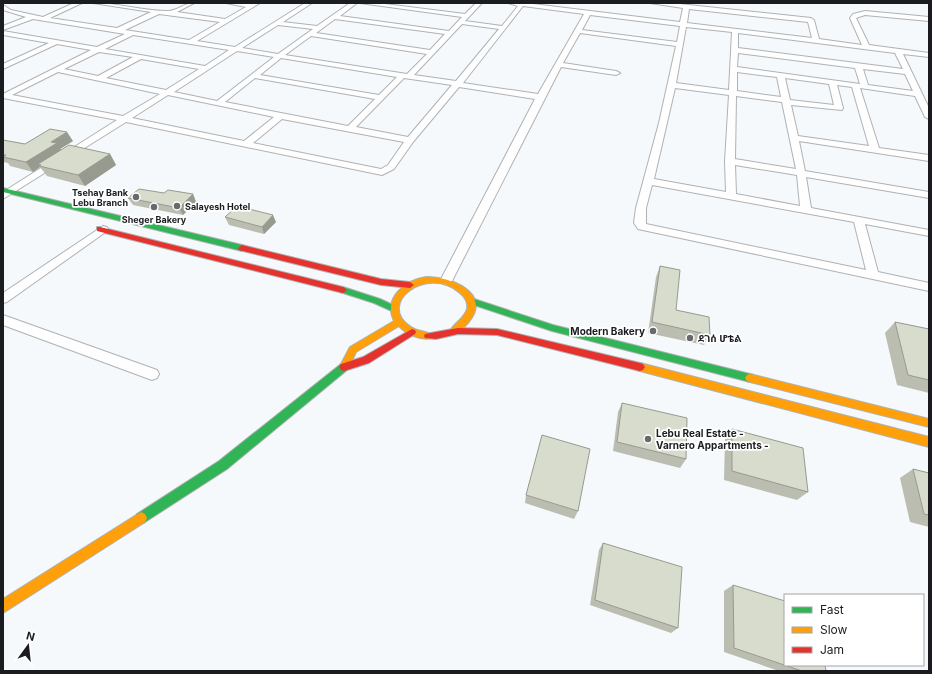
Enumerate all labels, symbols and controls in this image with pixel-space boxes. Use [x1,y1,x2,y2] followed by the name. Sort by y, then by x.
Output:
[72,187,129,208] place label: Tsehay Bank Lebu Branch
[131,192,141,202] marker: Tsehay Bank Lebu Branch
[172,201,182,211] marker: Salayesh Hotel
[185,201,250,212] place label: Salayesh Hotel
[149,202,159,212] marker: Sheger Bakery
[122,214,187,225] place label: Sheger Bakery
[570,325,645,338] place label: Modern Bakery
[648,326,658,336] marker: Modern Bakery
[698,332,742,344] place label: ደገሰ ሆቴል
[685,333,695,343] marker: ደገሰ ሆቴል
[656,427,769,451] place label: Lebu Real Estate - Varnero Appartments -
[643,434,653,444] marker: Lebu Real Estate - Varnero Appartments -
[784,594,924,666] legend
[820,602,844,617] text: Fast
[820,622,848,637] text: Slow
[8,626,48,666] north arrow
[25,628,36,644] text: N
[820,642,844,657] text: Jam

